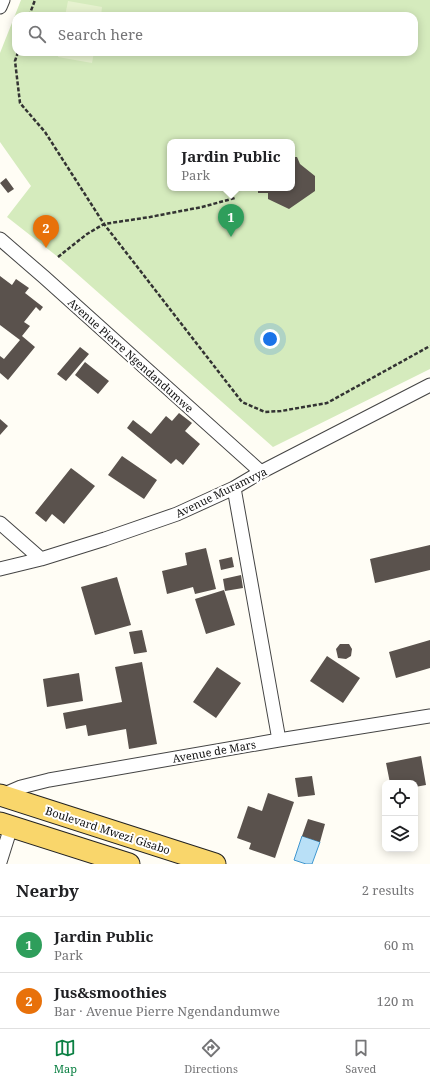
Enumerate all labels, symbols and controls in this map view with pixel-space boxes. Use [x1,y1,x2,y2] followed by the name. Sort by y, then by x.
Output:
[12,12,418,56] search box
[26,23,48,45] icon: search
[58,24,143,44] text: Search here
[167,139,295,191] popup
[181,146,281,166] text: Jardin Public
[181,166,210,184] text: Park
[218,204,244,237] pin: 1
[33,215,59,248] pin: 2
[65,295,197,416] street label: Avenue Pierre Ngendandumwe
[260,329,280,349] your location
[173,463,269,521] street label: Avenue Muramvya
[171,736,257,766] street label: Avenue de Mars
[382,780,418,852] map controls
[382,780,418,816] button: locate
[44,803,172,857] street label: Boulevard Mwezi Gisabo
[382,816,418,852] button: layers
[16,879,79,902] text: Nearby
[362,881,414,899] text: 2 results
[54,926,153,946] text: Jardin Public
[25,936,33,954] text: 1
[384,936,414,954] text: 60 m
[54,946,83,964] text: Park
[54,982,167,1002] text: Jus&smoothies
[25,992,33,1010] text: 2
[377,992,414,1010] text: 120 m
[54,1002,280,1020] text: Bar · Avenue Pierre Ngendandumwe
[54,1037,77,1076] tab: Map
[184,1037,238,1076] tab: Directions
[345,1037,376,1076] tab: Saved

